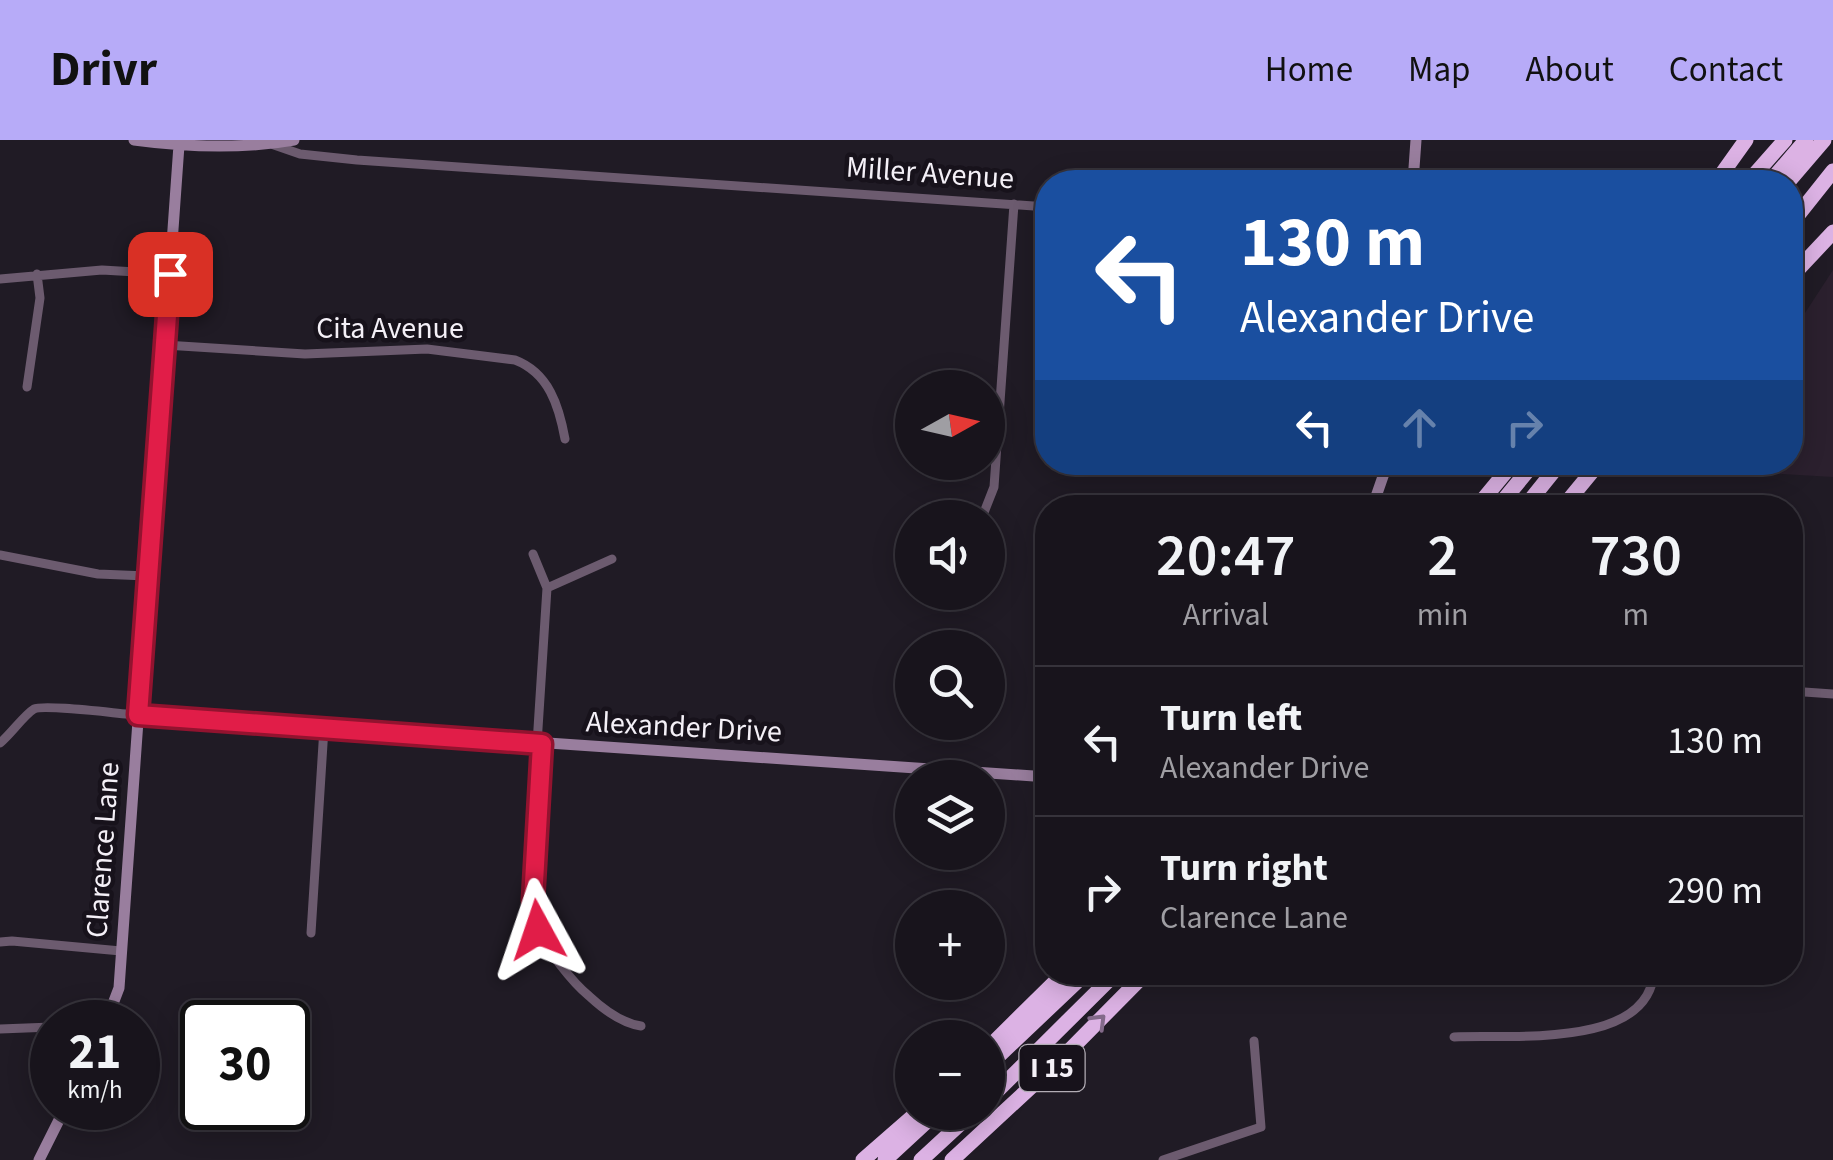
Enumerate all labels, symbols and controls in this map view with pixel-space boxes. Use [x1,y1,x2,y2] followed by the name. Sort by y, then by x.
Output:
[50,36,157,104] text: Drivr
[1265,45,1353,95] text: Home
[1408,45,1471,95] text: Map
[1526,45,1614,95] text: About
[1669,45,1783,95] text: Contact
[845,146,1015,200] street label: Miller Avenue
[1240,193,1425,293] text: 130 m
[1075,210,1205,340] icon: left
[128,232,213,317] pin
[143,247,198,302] icon: arrive
[1240,286,1534,350] text: Alexander Drive
[316,307,464,350] street label: Cita Avenue
[895,370,1005,480] north arrow
[895,370,1005,1130] map controls
[1287,400,1342,455] icon: left
[1392,400,1447,455] icon: ahead
[1497,400,1552,455] icon: right
[895,500,1005,610] button: sound
[1156,514,1296,599] text: 20:47
[1427,514,1458,599] text: 2
[1590,514,1682,599] text: 730
[1183,592,1269,638] text: Arrival
[1417,592,1469,638] text: min
[1623,592,1649,638] text: m
[895,630,1005,740] button: search
[1160,691,1302,745] text: Turn left
[585,700,783,754] street label: Alexander Drive
[1075,714,1130,769] icon: left
[1667,714,1763,768] text: 130 m
[1160,745,1369,791] text: Alexander Drive
[895,760,1005,870] button: layers
[75,761,131,939] street label: Clarence Lane
[1160,841,1328,895] text: Turn right
[1075,864,1130,919] icon: right
[1667,864,1763,918] text: 290 m
[486,878,590,982] position arrow
[895,890,1005,1000] button: +
[1160,895,1348,941] text: Clarence Lane
[180,1000,310,1130] speed limit sign: 30
[1088,1014,1106,1032] one-way arrow
[69,1017,121,1088] text: 21
[895,1020,1005,1130] button: −
[1020,1045,1084,1091] road number: I 15
[67,1072,123,1108] text: km/h

